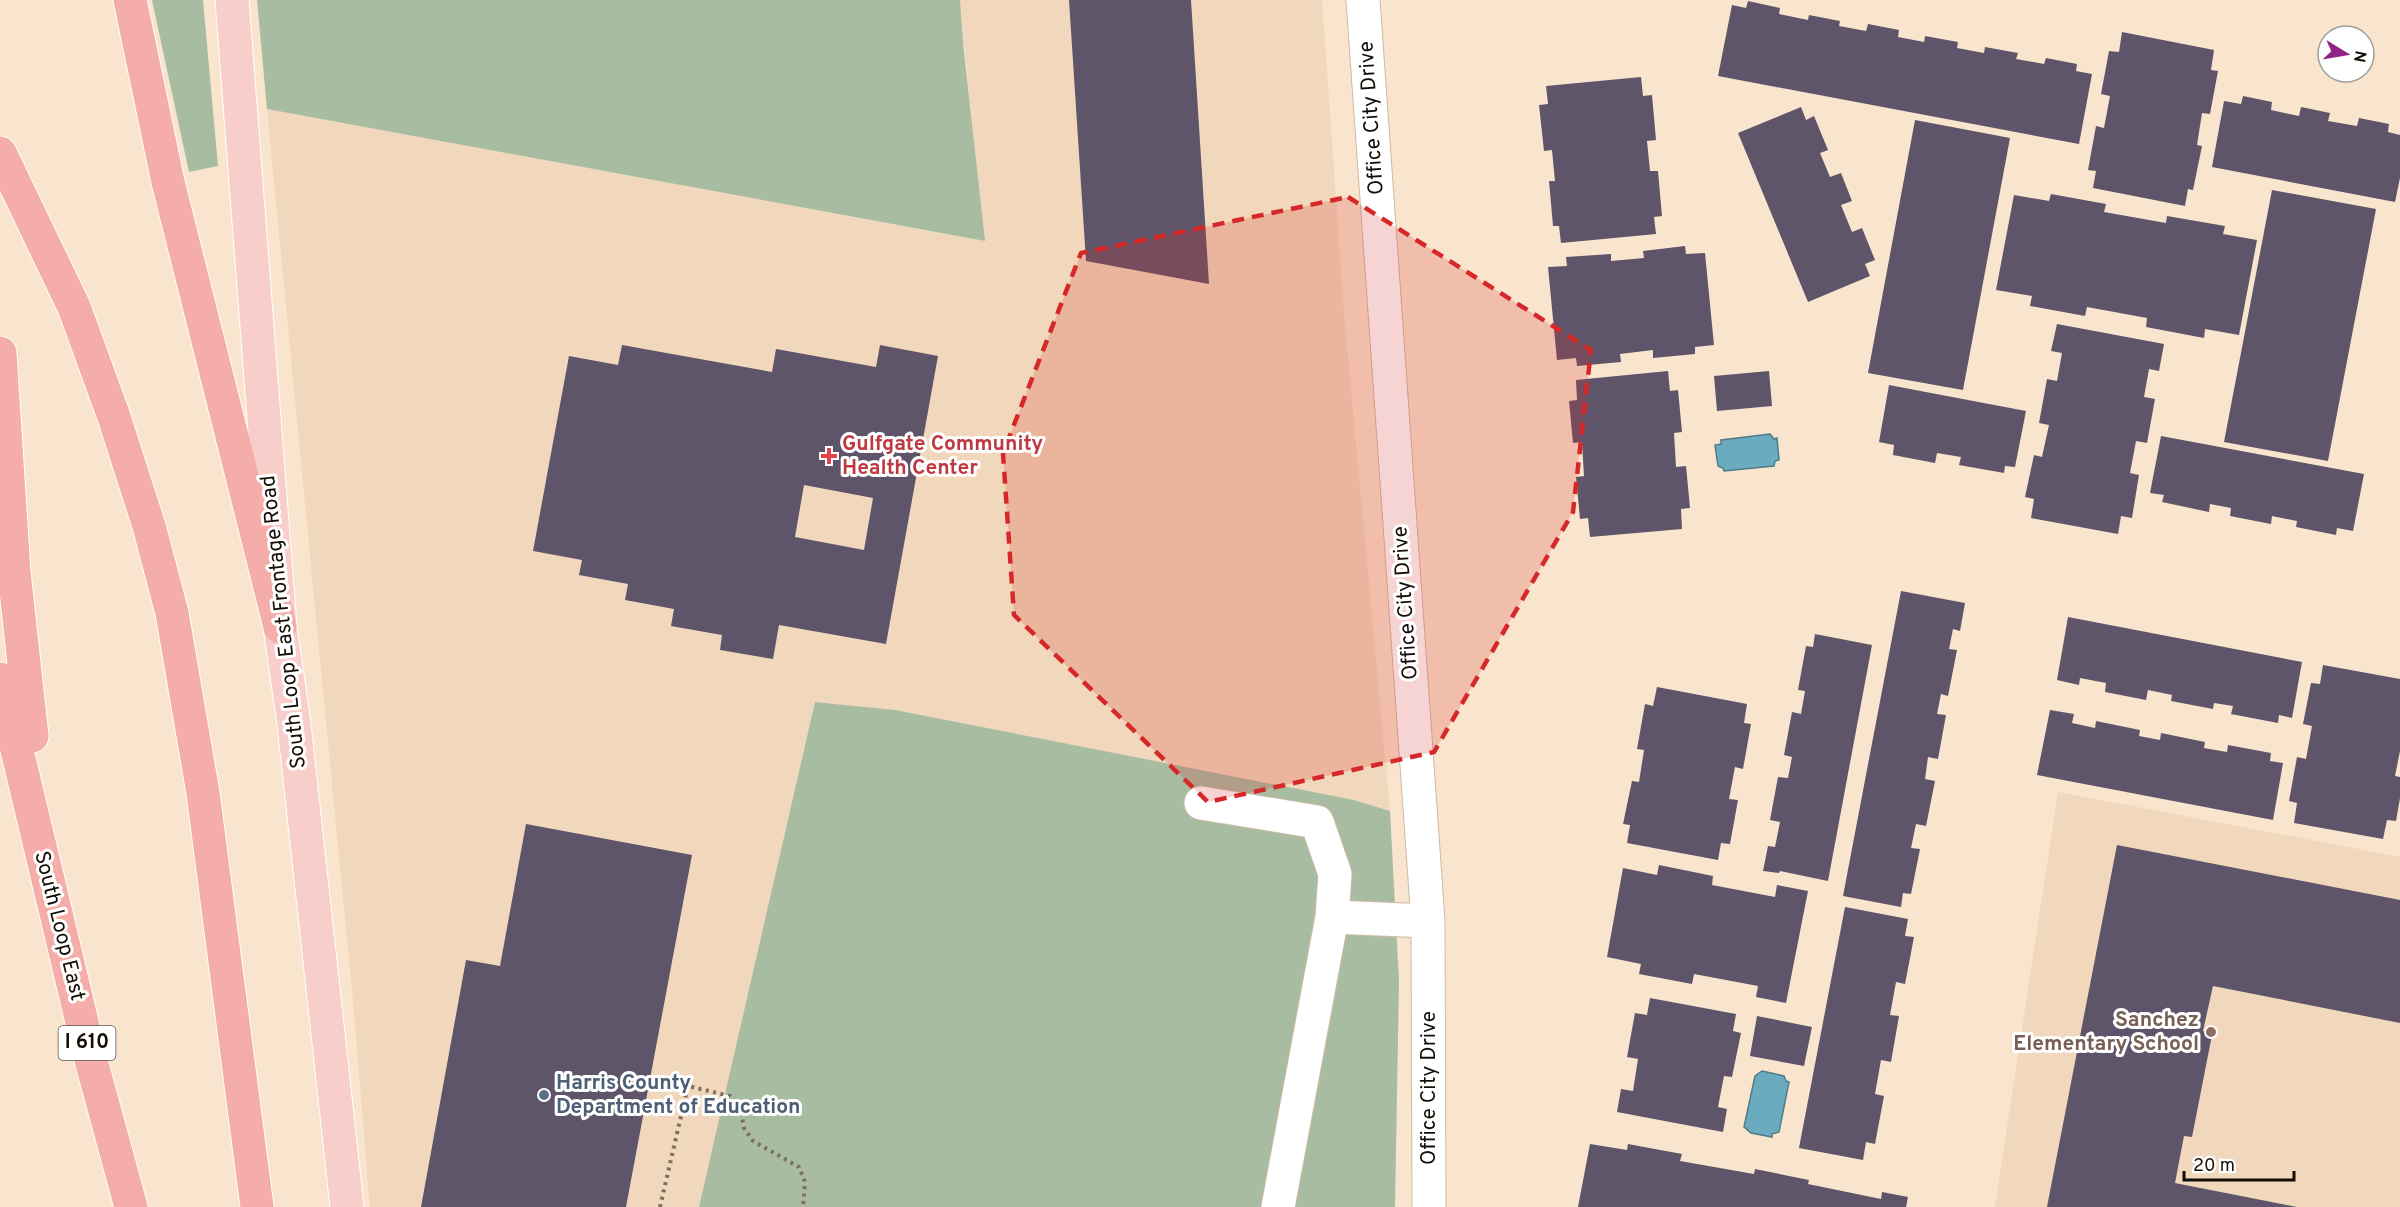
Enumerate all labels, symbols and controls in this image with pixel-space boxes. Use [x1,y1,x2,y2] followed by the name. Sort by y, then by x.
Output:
[2316,24,2376,84] north arrow
[1353,40,1391,196] street label: Office City Drive
[2348,49,2370,64] text: N
[842,431,1043,482] place label: Gulfgate Community Health Center
[820,447,838,465] marker: Gulfgate Community Health Center
[255,474,313,770] street label: South Loop East Frontage Road
[1387,525,1425,681] street label: Office City Drive
[27,848,91,1004] street label: South Loop East
[2013,1007,2199,1058] place label: Sanchez Elementary School
[1416,1011,1443,1165] street label: Office City Drive
[2204,1025,2218,1039] marker: Sanchez Elementary School
[58,1026,116,1060] road number: I 610
[556,1070,800,1121] place label: Harris County Department of Education
[537,1088,551,1102] marker: Harris County Department of Education
[2184,1144,2294,1182] scale bar
[2193,1155,2235,1178] text: 20 m

